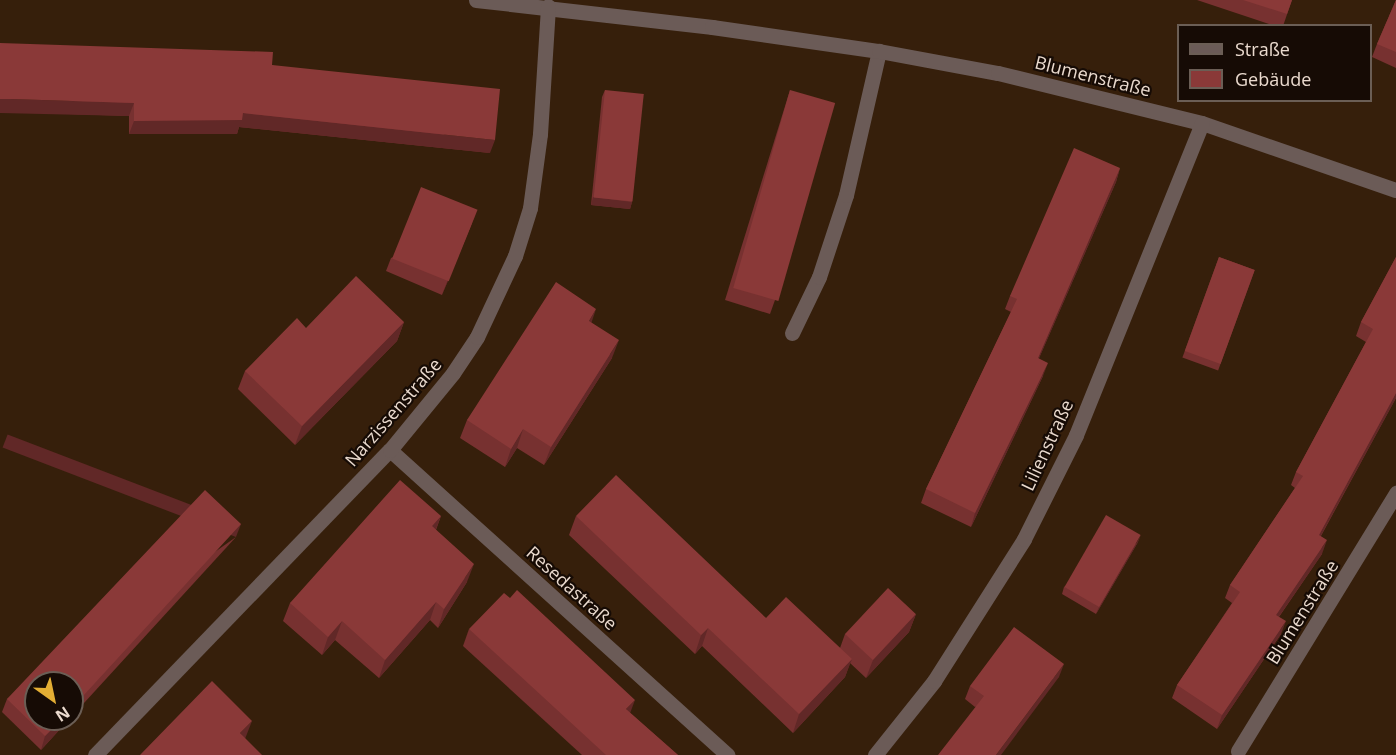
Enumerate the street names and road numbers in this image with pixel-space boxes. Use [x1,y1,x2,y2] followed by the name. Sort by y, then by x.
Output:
[1033,51,1153,101] street label: Blumenstraße
[340,354,446,470] street label: Narzissenstraße
[1017,396,1077,494] street label: Lilienstraße
[522,542,622,634] street label: Resedastraße
[1261,556,1343,668] street label: Blumenstraße

